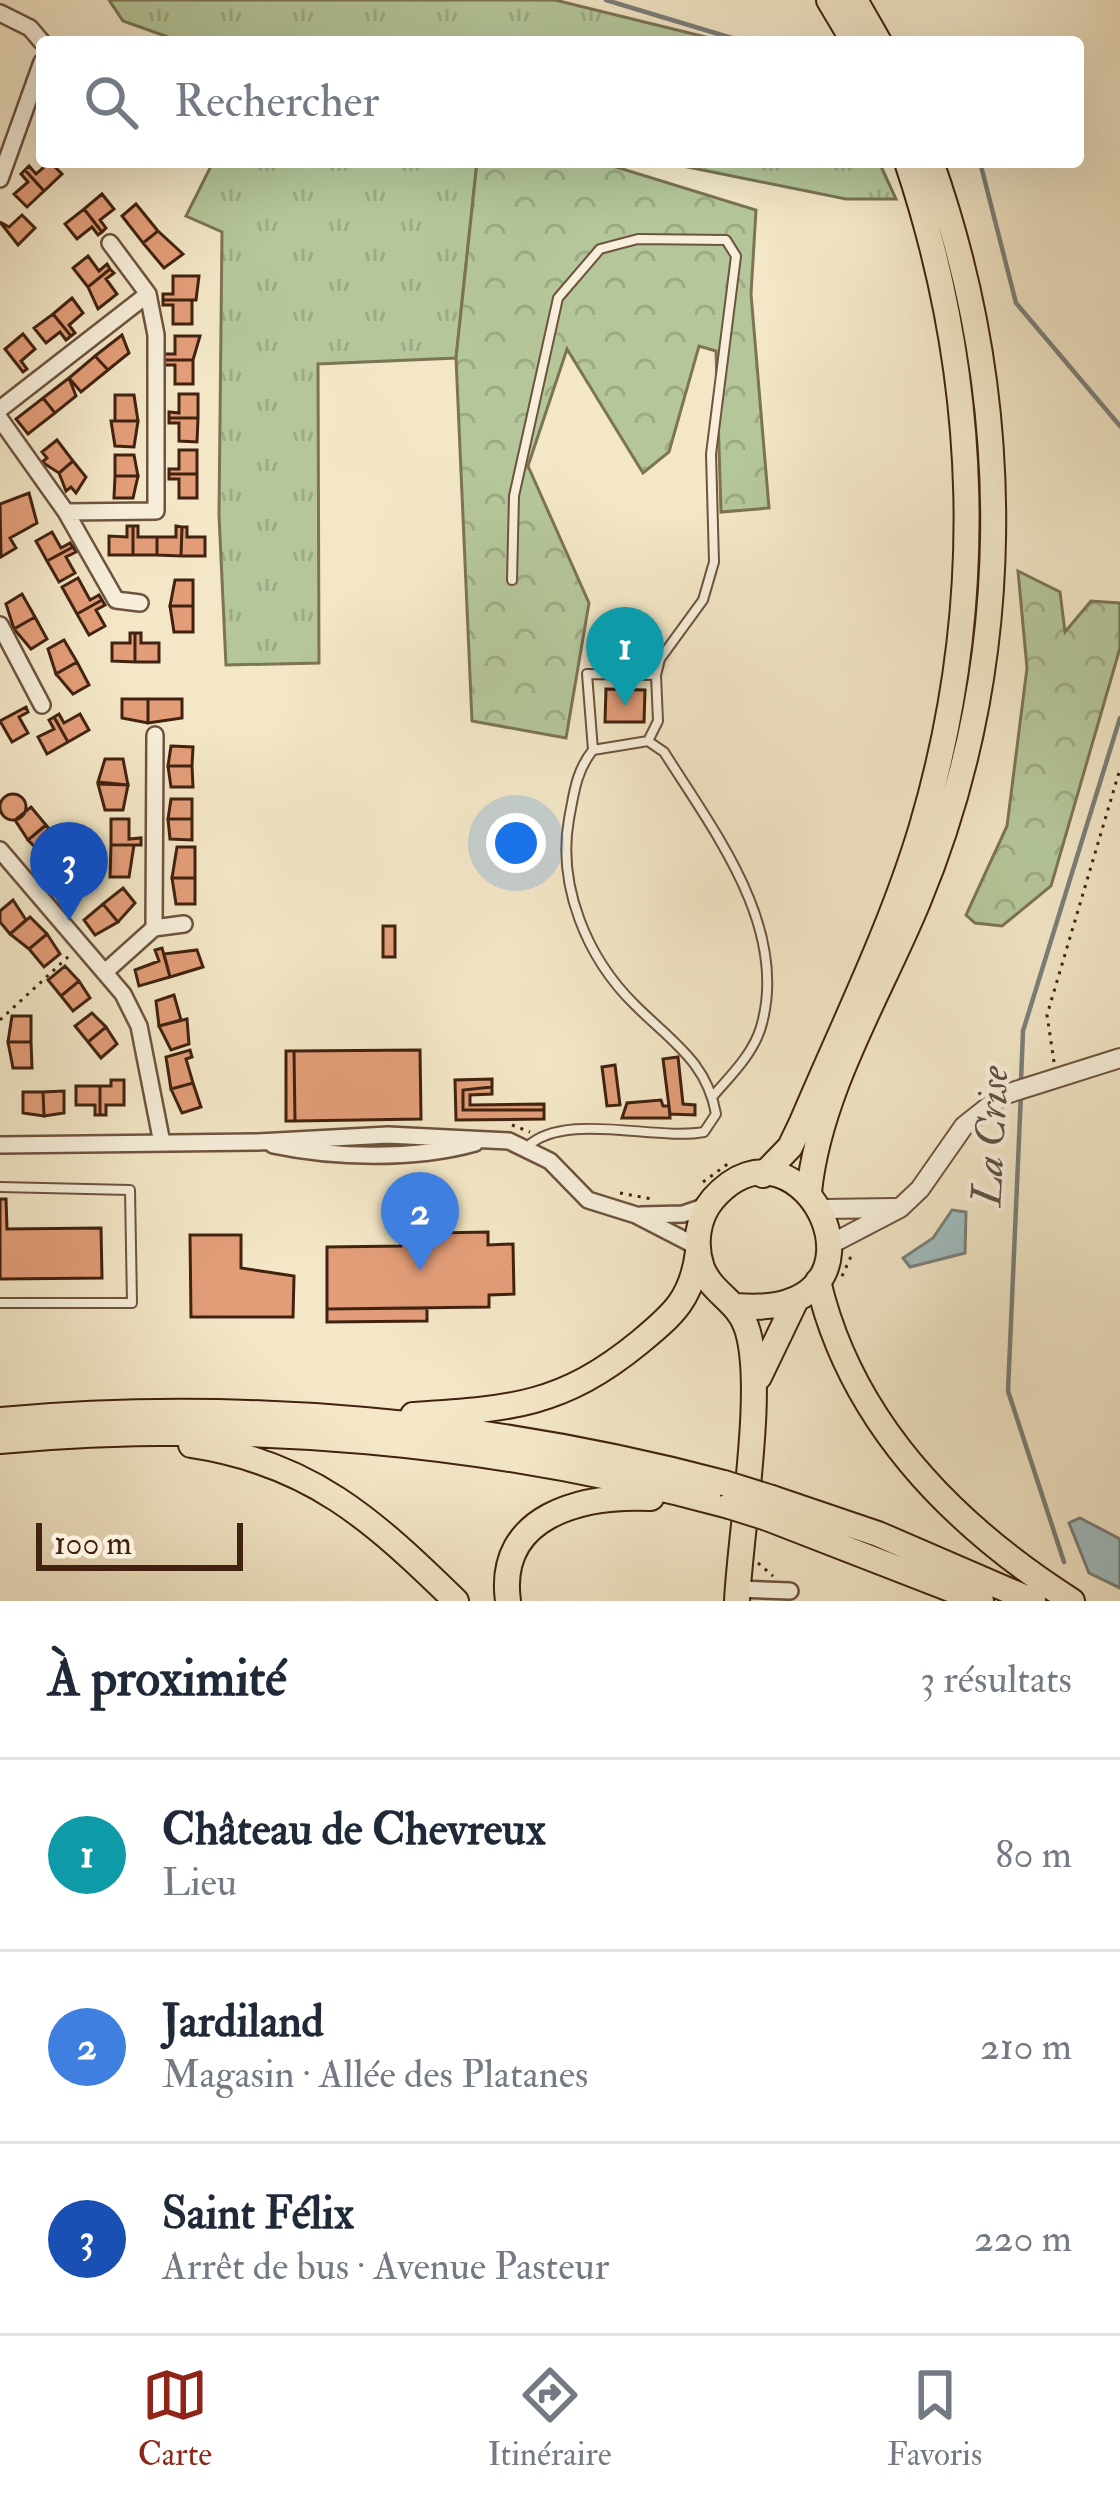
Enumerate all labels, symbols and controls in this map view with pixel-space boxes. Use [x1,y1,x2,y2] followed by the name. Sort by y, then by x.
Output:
[36,36,1084,168] search box
[78,69,144,135] icon: search
[174,74,379,130] text: Rechercher
[586,607,664,706] pin: 1
[486,813,546,873] your location
[30,822,108,921] pin: 3
[961,1064,1021,1210] water label: La Crise
[381,1172,459,1271] pin: 2
[36,1517,243,1570] scale bar
[54,1523,132,1564] text: 100 m
[48,1647,287,1711] text: À proximité
[920,1655,1072,1704] text: 3 résultats
[162,1802,546,1858] text: Château de Chevreux
[80,1830,94,1879] text: 1
[995,1830,1072,1879] text: 80 m
[162,1858,237,1907] text: Lieu
[162,1994,324,2050] text: Jardiland
[77,2022,97,2071] text: 2
[980,2022,1072,2071] text: 210 m
[162,2050,589,2099] text: Magasin · Allée des Platanes
[162,2186,354,2242] text: Saint Félix
[80,2214,94,2263] text: 3
[974,2214,1072,2263] text: 220 m
[162,2242,609,2291] text: Arrêt de bus · Avenue Pasteur
[138,2362,212,2475] tab: Carte
[488,2362,612,2475] tab: Itinéraire
[887,2362,982,2475] tab: Favoris

